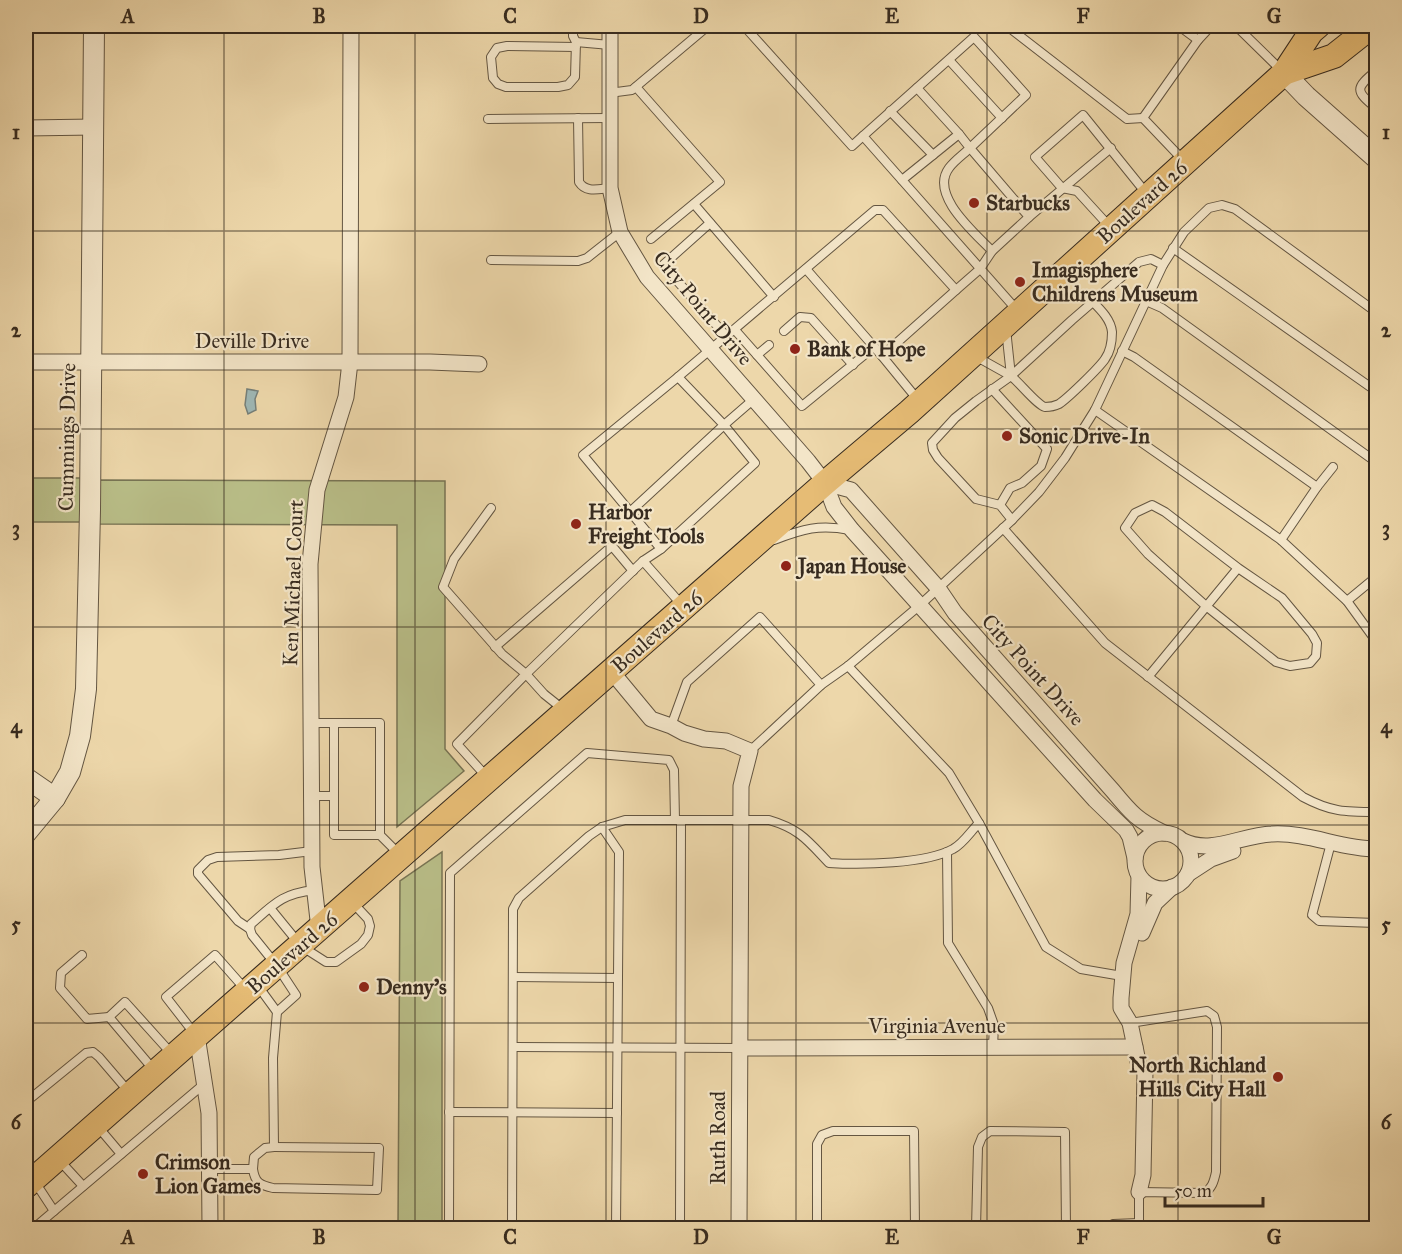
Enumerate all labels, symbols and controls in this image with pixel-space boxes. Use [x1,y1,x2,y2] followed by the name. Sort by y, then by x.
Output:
[119,4,135,28] text: A
[312,4,326,28] text: B
[503,4,517,28] text: C
[693,4,709,28] text: D
[885,4,900,28] text: E
[1076,4,1090,28] text: F
[1267,4,1282,28] text: G
[12,120,20,144] text: 1
[1382,120,1390,144] text: 1
[1091,154,1194,249] street label: Boulevard 26
[986,190,1070,216] place label: Starbucks
[967,196,981,210] marker: Starbucks
[648,245,759,371] street label: City Point Drive
[1032,257,1198,307] place label: Imagisphere Childrens Museum
[1013,275,1027,289] marker: Imagisphere Childrens Museum
[11,318,22,342] text: 2
[1381,318,1392,342] text: 2
[195,328,309,354] street label: Deville Drive
[807,336,926,362] place label: Bank of Hope
[788,342,802,356] marker: Bank of Hope
[53,362,81,511] street label: Cummings Drive
[1019,423,1150,449] place label: Sonic Drive-In
[1000,429,1014,443] marker: Sonic Drive-In
[277,499,309,667] street label: Ken Michael Court
[588,499,705,549] place label: Harbor Freight Tools
[12,516,20,541] text: 3
[1382,516,1390,541] text: 3
[569,517,583,531] marker: Harbor Freight Tools
[795,553,907,580] place label: Japan House
[779,559,793,573] marker: Japan House
[606,584,709,679] street label: Boulevard 26
[976,609,1090,731] street label: City Point Drive
[10,714,22,739] text: 4
[1380,714,1392,739] text: 4
[241,905,344,1000] street label: Boulevard 26
[11,912,21,936] text: 5
[1381,912,1391,936] text: 5
[376,974,447,1000] place label: Denny's
[357,980,371,994] marker: Denny's
[867,1013,1006,1039] street label: Virginia Avenue
[1129,1052,1267,1102] place label: North Richland Hills City Hall
[1271,1070,1285,1084] marker: North Richland Hills City Hall
[705,1090,731,1185] street label: Ruth Road
[11,1110,23,1134] text: 6
[1381,1110,1393,1134] text: 6
[155,1149,261,1199] place label: Crimson Lion Games
[136,1167,150,1181] marker: Crimson Lion Games
[1165,1170,1262,1208] scale bar
[1174,1180,1212,1202] text: 50 m
[119,1225,135,1249] text: A
[312,1225,326,1249] text: B
[503,1225,517,1249] text: C
[693,1225,709,1249] text: D
[885,1225,900,1249] text: E
[1076,1225,1090,1249] text: F
[1267,1225,1282,1249] text: G

